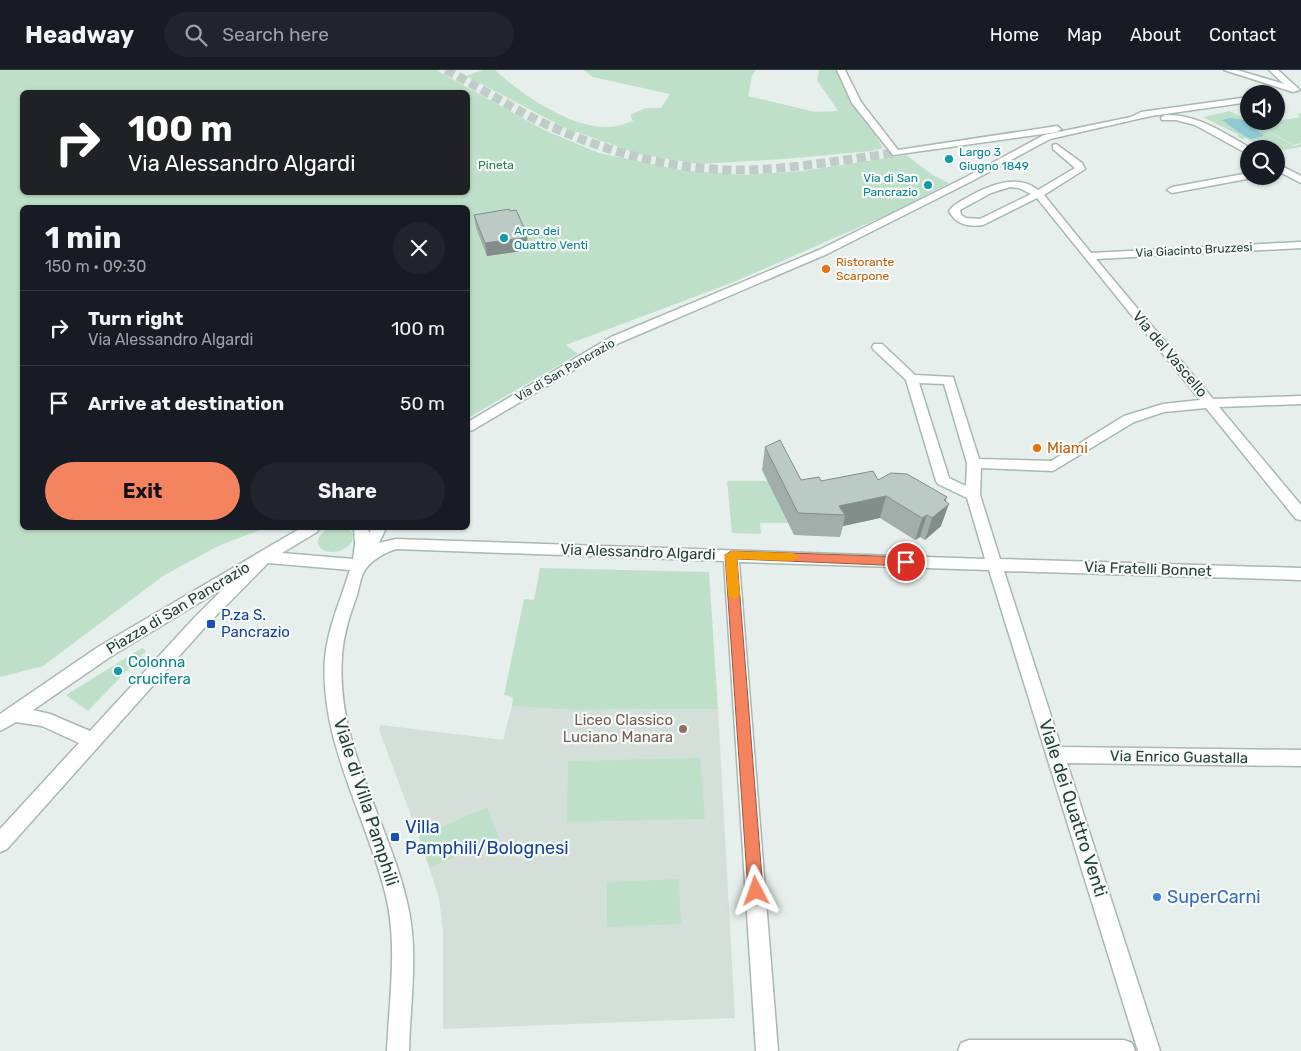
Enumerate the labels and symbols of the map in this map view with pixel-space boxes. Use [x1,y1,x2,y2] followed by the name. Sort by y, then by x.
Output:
[959,145,1029,173] place label: Largo 3 Giugno 1849
[943,153,955,165] marker: Largo 3 Giugno 1849
[478,158,514,172] park label: Pineta
[863,171,918,199] place label: Via di San Pancrazio
[922,179,934,191] marker: Via di San Pancrazio
[514,224,588,252] place label: Arco dei Quattro Venti
[498,232,510,244] marker: Arco dei Quattro Venti
[1135,240,1253,260] street label: Via Giacinto Bruzzesi
[836,255,894,283] place label: Ristorante Scarpone
[820,263,832,275] marker: Ristorante Scarpone
[1129,307,1211,401] street label: Via del Vascello
[513,336,617,404] street label: Via di San Pancrazio
[1047,439,1088,457] place label: Miami
[1031,442,1043,454] marker: Miami
[560,540,716,564] street label: Via Alessandro Algardi
[885,541,927,583] pin
[103,558,253,658] street label: Piazza di San Pancrazio
[1084,558,1212,580] street label: Via Fratelli Bonnet
[221,606,290,641] place label: P.za S. Pancrazio
[205,618,217,630] marker: P.za S. Pancrazio
[128,653,191,688] place label: Colonna crucifera
[112,665,124,677] marker: Colonna crucifera
[563,711,673,746] place label: Liceo Classico Luciano Manara
[328,715,404,889] street label: Viale di Villa Pamphili
[1034,716,1112,900] street label: Viale dei Quattro Venti
[677,723,689,735] marker: Liceo Classico Luciano Manara
[1110,747,1248,767] street label: Via Enrico Guastalla
[405,816,569,859] place label: Villa Pamphili/Bolognesi
[389,831,401,843] marker: Villa Pamphili/Bolognesi
[729,864,781,916] position arrow
[1167,886,1261,908] place label: SuperCarni
[1151,891,1163,903] marker: SuperCarni

